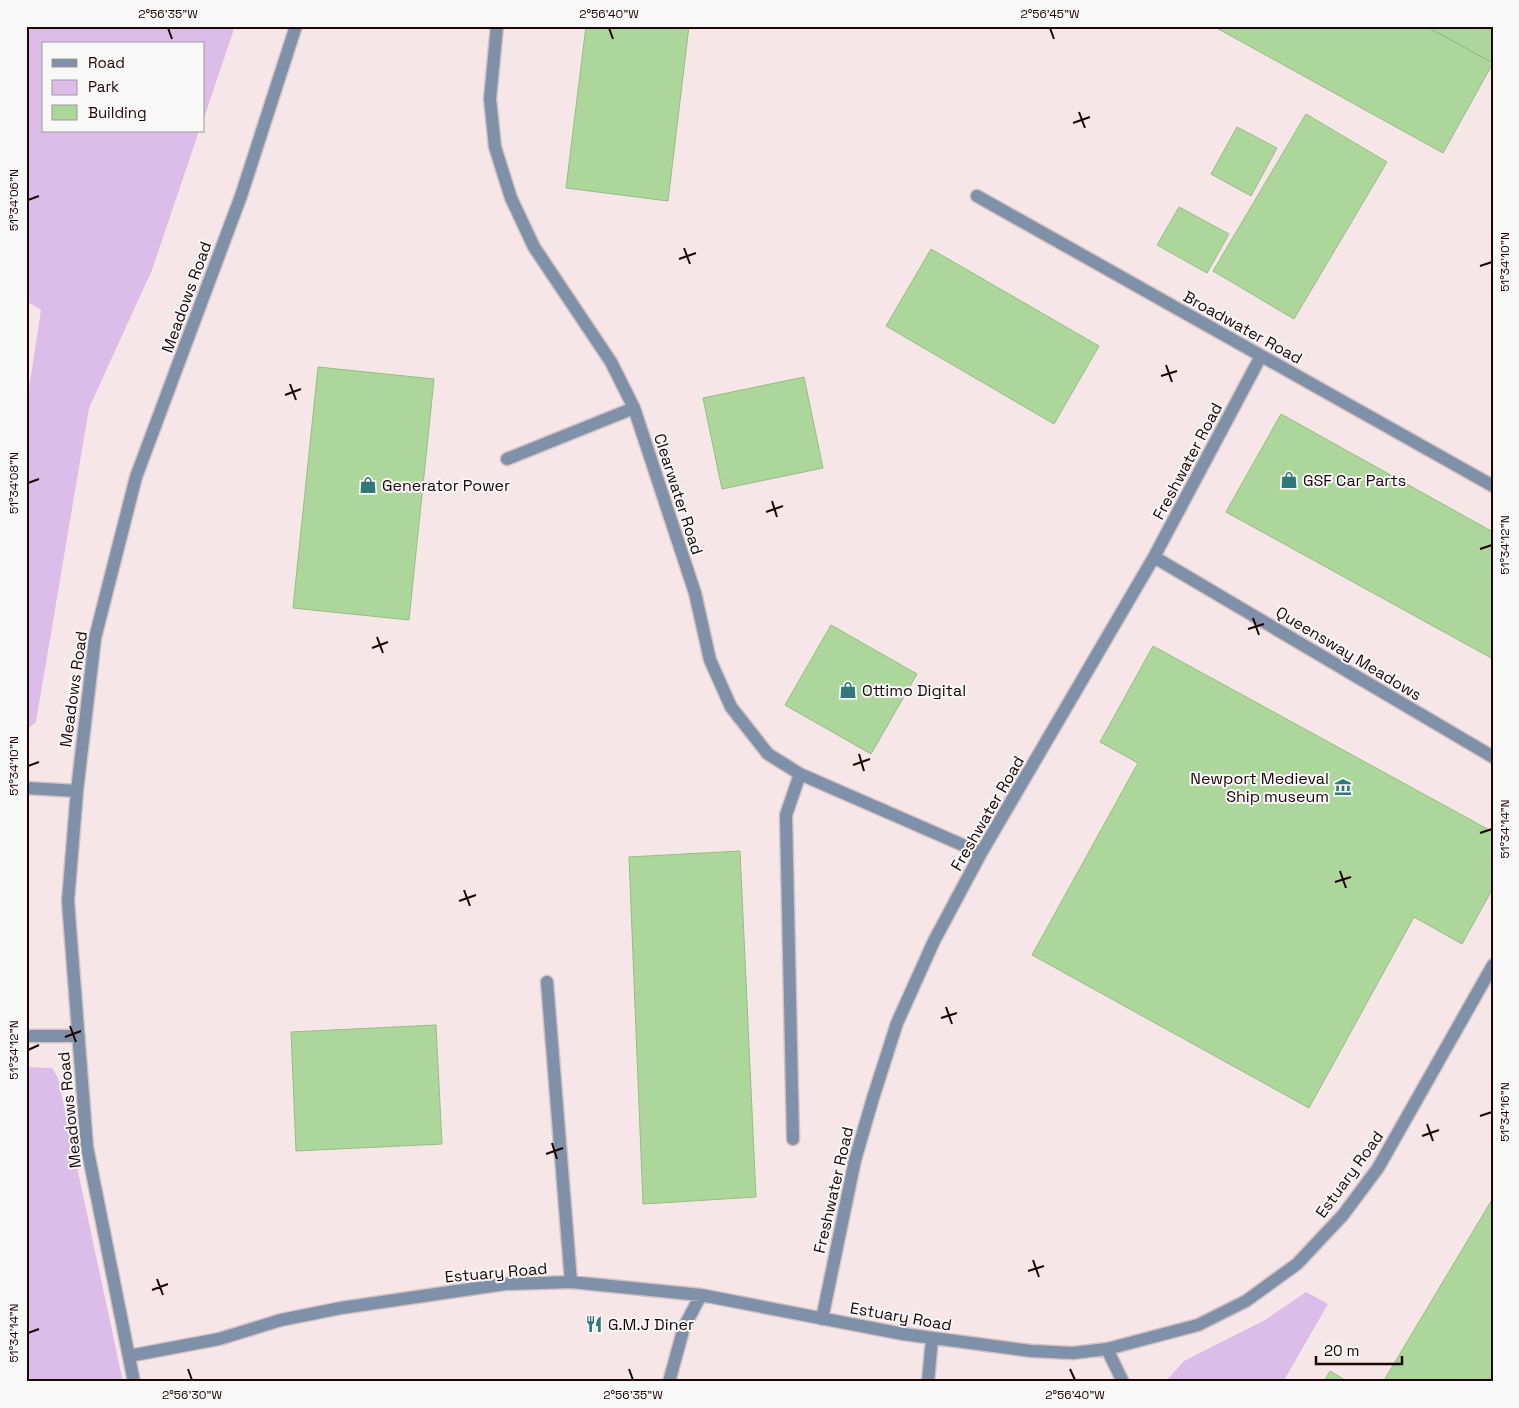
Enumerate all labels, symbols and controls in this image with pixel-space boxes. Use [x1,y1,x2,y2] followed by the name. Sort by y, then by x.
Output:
[138,6,198,22] text: 2°56'35"W
[579,6,639,22] text: 2°56'40"W
[1020,6,1080,22] text: 2°56'45"W
[42,42,205,132] legend
[88,53,125,72] text: Road
[88,77,119,96] text: Park
[88,103,147,122] text: Building
[6,169,22,231] text: 51°34'06"N
[1497,232,1513,292] text: 51°34'10"N
[157,239,216,356] street label: Meadows Road
[1180,286,1306,369] street label: Broadwater Road
[1148,399,1227,523] street label: Freshwater Road
[649,431,708,557] street label: Clearwater Road
[6,452,22,514] text: 51°34'08"N
[1279,470,1299,490] shop icon: GSF Car Parts
[1303,470,1406,491] place label: GSF Car Parts
[358,475,378,495] shop icon: Generator Power
[382,475,510,496] place label: Generator Power
[1497,515,1513,575] text: 51°34'12"N
[1272,602,1426,705] street label: Queensway Meadows
[55,630,92,748] street label: Meadows Road
[838,680,858,700] shop icon: Ottimo Digital
[862,680,966,701] place label: Ottimo Digital
[6,736,22,796] text: 51°34'10"N
[946,752,1029,875] street label: Freshwater Road
[1190,768,1329,807] place label: Newport Medieval Ship museum
[1333,777,1353,797] museum icon: Newport Medieval Ship museum
[1497,799,1513,859] text: 51°34'14"N
[6,1020,22,1080] text: 51°34'12"N
[53,1051,86,1169] street label: Meadows Road
[1497,1082,1513,1142] text: 51°34'16"N
[809,1125,858,1255] street label: Freshwater Road
[1311,1127,1388,1222] street label: Estuary Road
[444,1258,548,1287] street label: Estuary Road
[848,1297,953,1336] street label: Estuary Road
[6,1303,22,1363] text: 51°34'14"N
[584,1314,604,1334] restaurant icon: G.M.J Diner
[608,1314,694,1335] place label: G.M.J Diner
[1316,1333,1403,1365] scale bar
[1324,1341,1359,1360] text: 20 m
[162,1387,222,1403] text: 2°56'30"W
[603,1387,663,1403] text: 2°56'35"W
[1045,1387,1105,1403] text: 2°56'40"W

